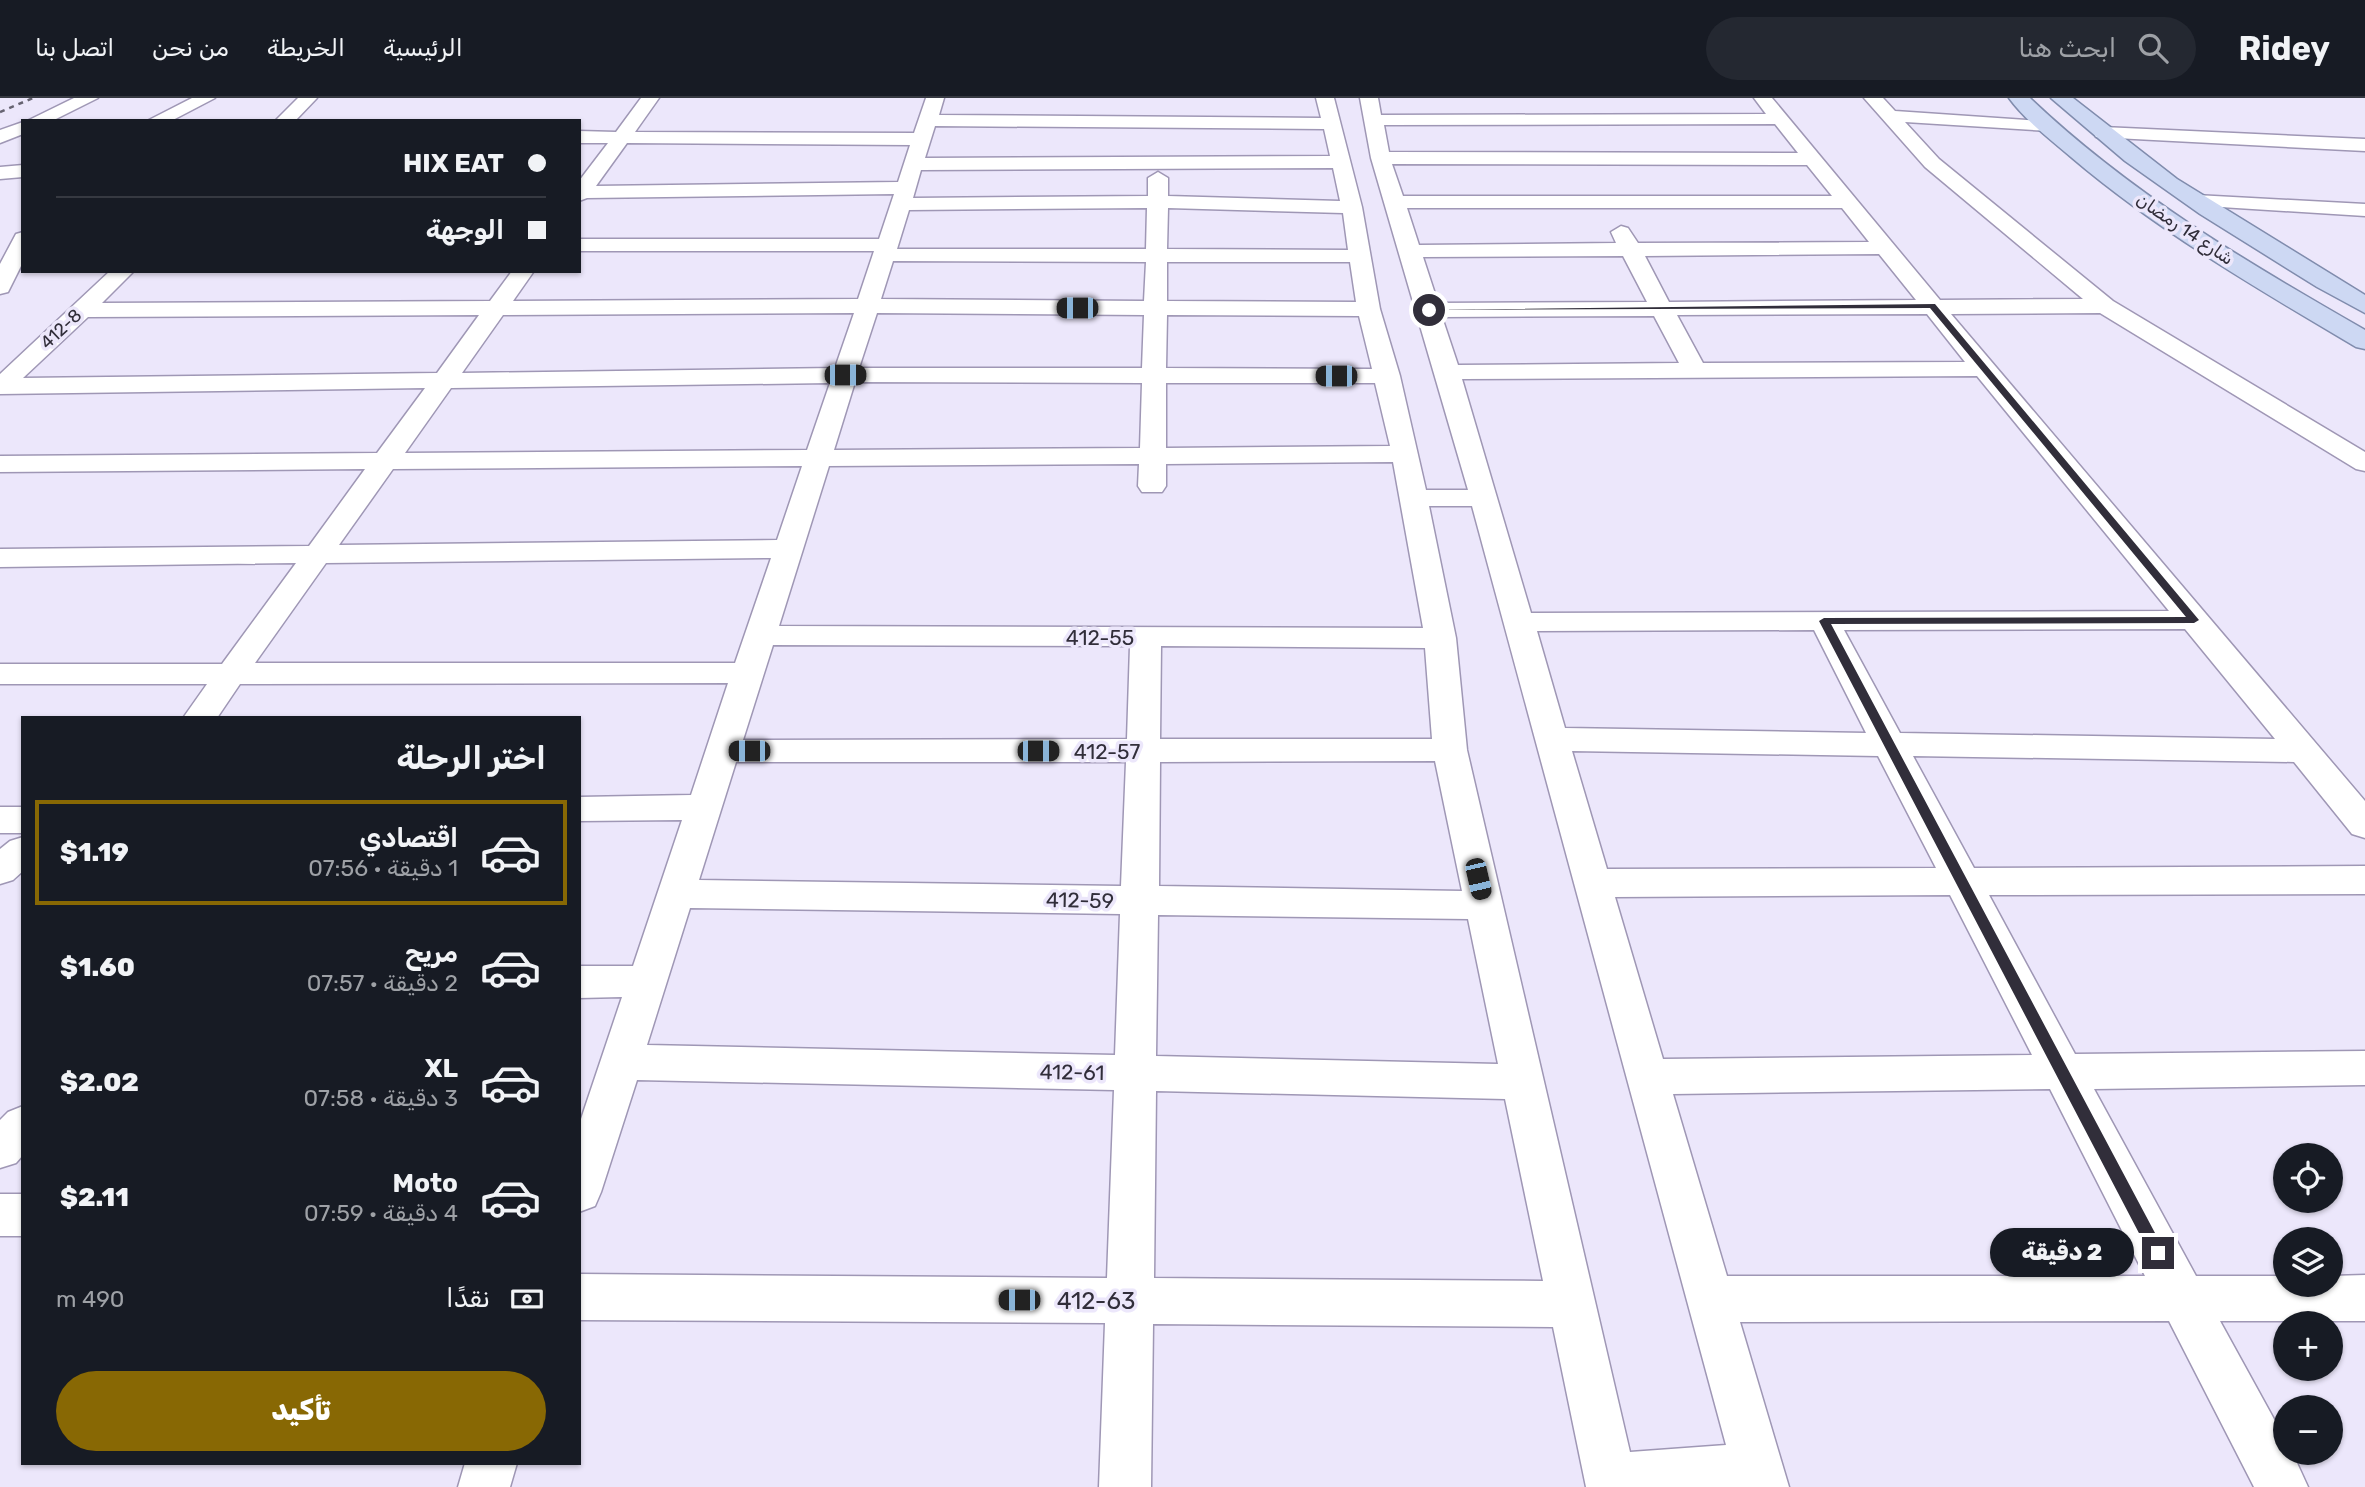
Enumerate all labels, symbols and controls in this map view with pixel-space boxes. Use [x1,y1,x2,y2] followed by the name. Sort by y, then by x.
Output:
[1706,17,2196,80] search box
[2134,29,2172,67] icon: search
[2238,29,2330,68] text: Ridey
[2018,33,2116,64] text: ابحث هنا
[35,34,114,62] text: اتصل بنا
[152,34,229,62] text: من نحن
[267,34,345,62] text: الخريطة
[383,34,463,62] text: الرئيسية
[403,148,504,179] text: HIX EAT
[2132,188,2238,271] street label: شارع 14 رمضان
[426,215,504,246] text: الوجهة
[1413,294,1445,326] route start
[1057,298,1099,319] car
[36,304,86,354] street label: 412-8
[825,365,867,386] car
[1316,366,1358,387] car
[1066,625,1134,650] street label: 412-55
[396,739,546,777] text: اختر الرحلة
[1074,739,1141,764] street label: 412-57
[729,741,771,762] car
[1018,741,1060,762] car
[479,821,542,884] icon: car
[359,823,458,854] text: اقتصادي
[60,837,129,868] text: $1.19
[308,854,458,882] text: 1 دقيقة · 07:56
[1464,856,1493,902] car
[1046,887,1114,913] street label: 412-59
[479,936,542,999] icon: car
[405,938,458,969] text: مريح
[60,952,135,983] text: $1.60
[307,969,458,997] text: 2 دقيقة · 07:57
[479,1051,542,1114] icon: car
[425,1053,458,1084] text: XL
[1039,1059,1105,1085] street label: 412-61
[60,1067,139,1098] text: $2.02
[303,1084,458,1112] text: 3 دقيقة · 07:58
[2273,1143,2343,1465] map controls
[2273,1143,2343,1213] button: locate
[479,1166,542,1229] icon: car
[393,1168,458,1199] text: Moto
[60,1182,129,1213] text: $2.11
[304,1199,458,1227] text: 4 دقيقة · 07:59
[2273,1227,2343,1297] button: layers
[1990,1228,2134,1278] callout: 2 دقيقة
[2142,1237,2174,1269] route end
[2022,1238,2102,1266] text: 2 دقيقة
[508,1280,546,1318] icon: cash
[446,1283,490,1314] text: نقدًا
[56,1285,124,1313] text: 490 m
[1057,1287,1135,1315] street label: 412-63
[999,1290,1041,1311] car
[2273,1311,2343,1381] button: +
[56,1371,546,1451] button: تأكيد
[2273,1395,2343,1465] button: −

